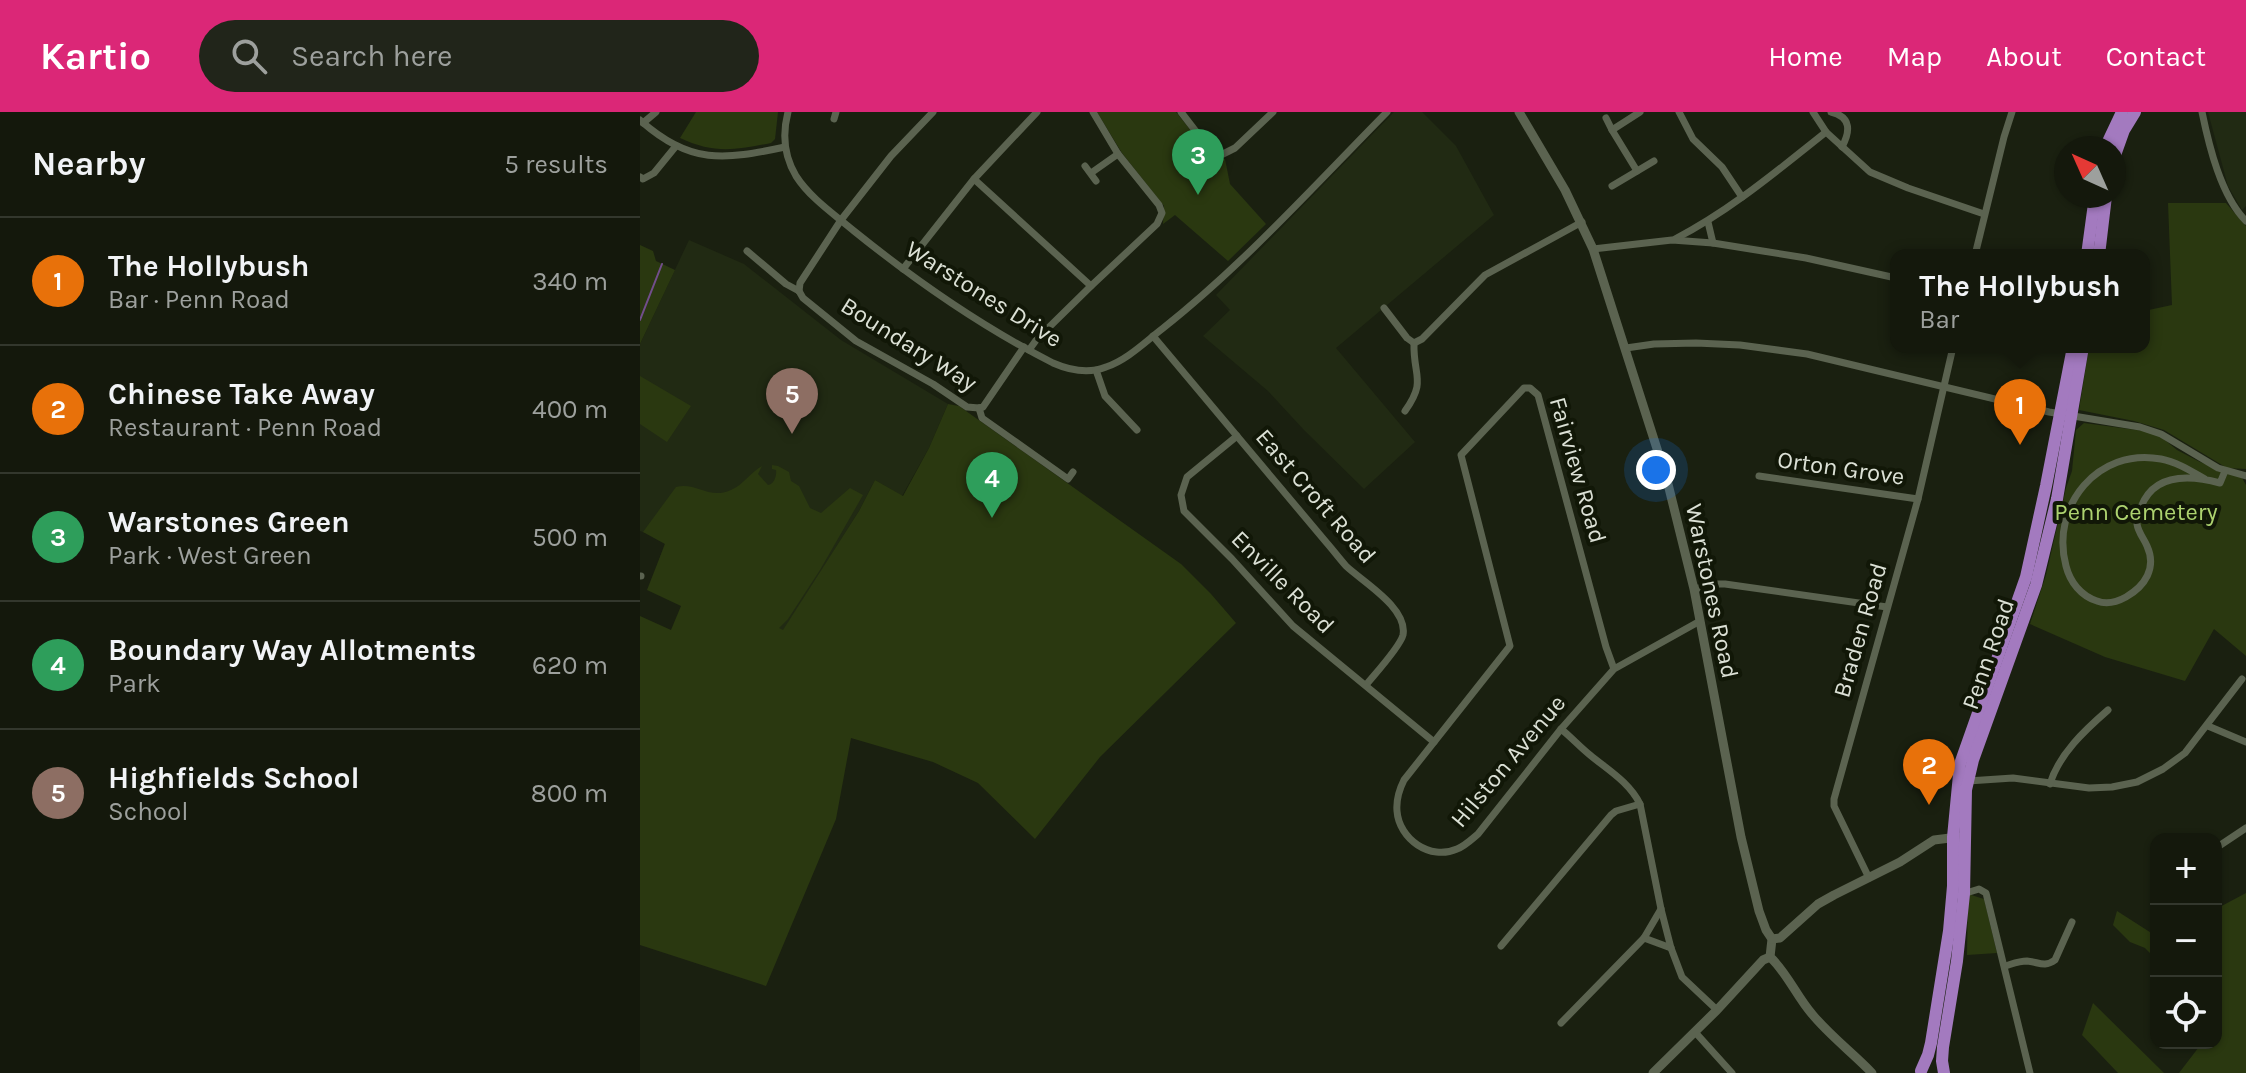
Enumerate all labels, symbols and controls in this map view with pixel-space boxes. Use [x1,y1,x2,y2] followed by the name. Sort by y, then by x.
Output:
[199,20,759,92] search box
[40,34,151,79] text: Kartio
[227,34,271,78] icon: search
[291,38,452,74] text: Search here
[1768,40,1843,73] text: Home
[1887,40,1942,73] text: Map
[1986,40,2062,73] text: About
[2106,40,2206,73] text: Contact
[1172,129,1224,195] pin: 3
[2054,136,2126,208] north arrow
[32,144,146,184] text: Nearby
[504,149,608,180] text: 5 results
[901,235,1067,353] street label: Warstones Drive
[108,248,309,284] text: The Hollybush
[1890,249,2150,353] popup
[53,266,63,297] text: 1
[532,266,608,297] text: 340 m
[1919,268,2121,304] text: The Hollybush
[108,284,290,315] text: Bar · Penn Road
[836,291,982,397] street label: Boundary Way
[1919,304,1959,335] text: Bar
[766,368,818,434] pin: 5
[108,376,375,412] text: Chinese Take Away
[1994,379,2046,445] pin: 1
[50,394,66,425] text: 2
[532,394,608,425] text: 400 m
[1544,394,1612,546] street label: Fairview Road
[108,412,382,443] text: Restaurant · Penn Road
[1250,423,1382,569] street label: East Croft Road
[1776,445,1906,491] street label: Orton Grove
[1636,450,1676,490] your location
[966,452,1018,518] pin: 4
[2054,498,2218,526] park label: Penn Cemetery
[1680,501,1744,681] street label: Warstones Road
[108,504,350,540] text: Warstones Green
[50,522,66,553] text: 3
[532,522,608,553] text: 500 m
[1226,525,1340,639] street label: Enville Road
[108,540,312,571] text: Park · West Green
[1827,559,1893,701] street label: Braden Road
[1956,595,2020,713] street label: Penn Road
[108,632,476,668] text: Boundary Way Allotments
[50,650,66,681] text: 4
[532,650,608,681] text: 620 m
[108,668,161,699] text: Park
[1445,689,1571,833] street label: Hilston Avenue
[1903,739,1955,805] pin: 2
[108,760,360,796] text: Highfields School
[50,778,66,809] text: 5
[531,778,608,809] text: 800 m
[108,796,189,827] text: School
[2150,833,2222,1049] map controls
[2150,833,2222,905] button: +
[2150,905,2222,977] button: −
[2150,977,2222,1049] button: locate

